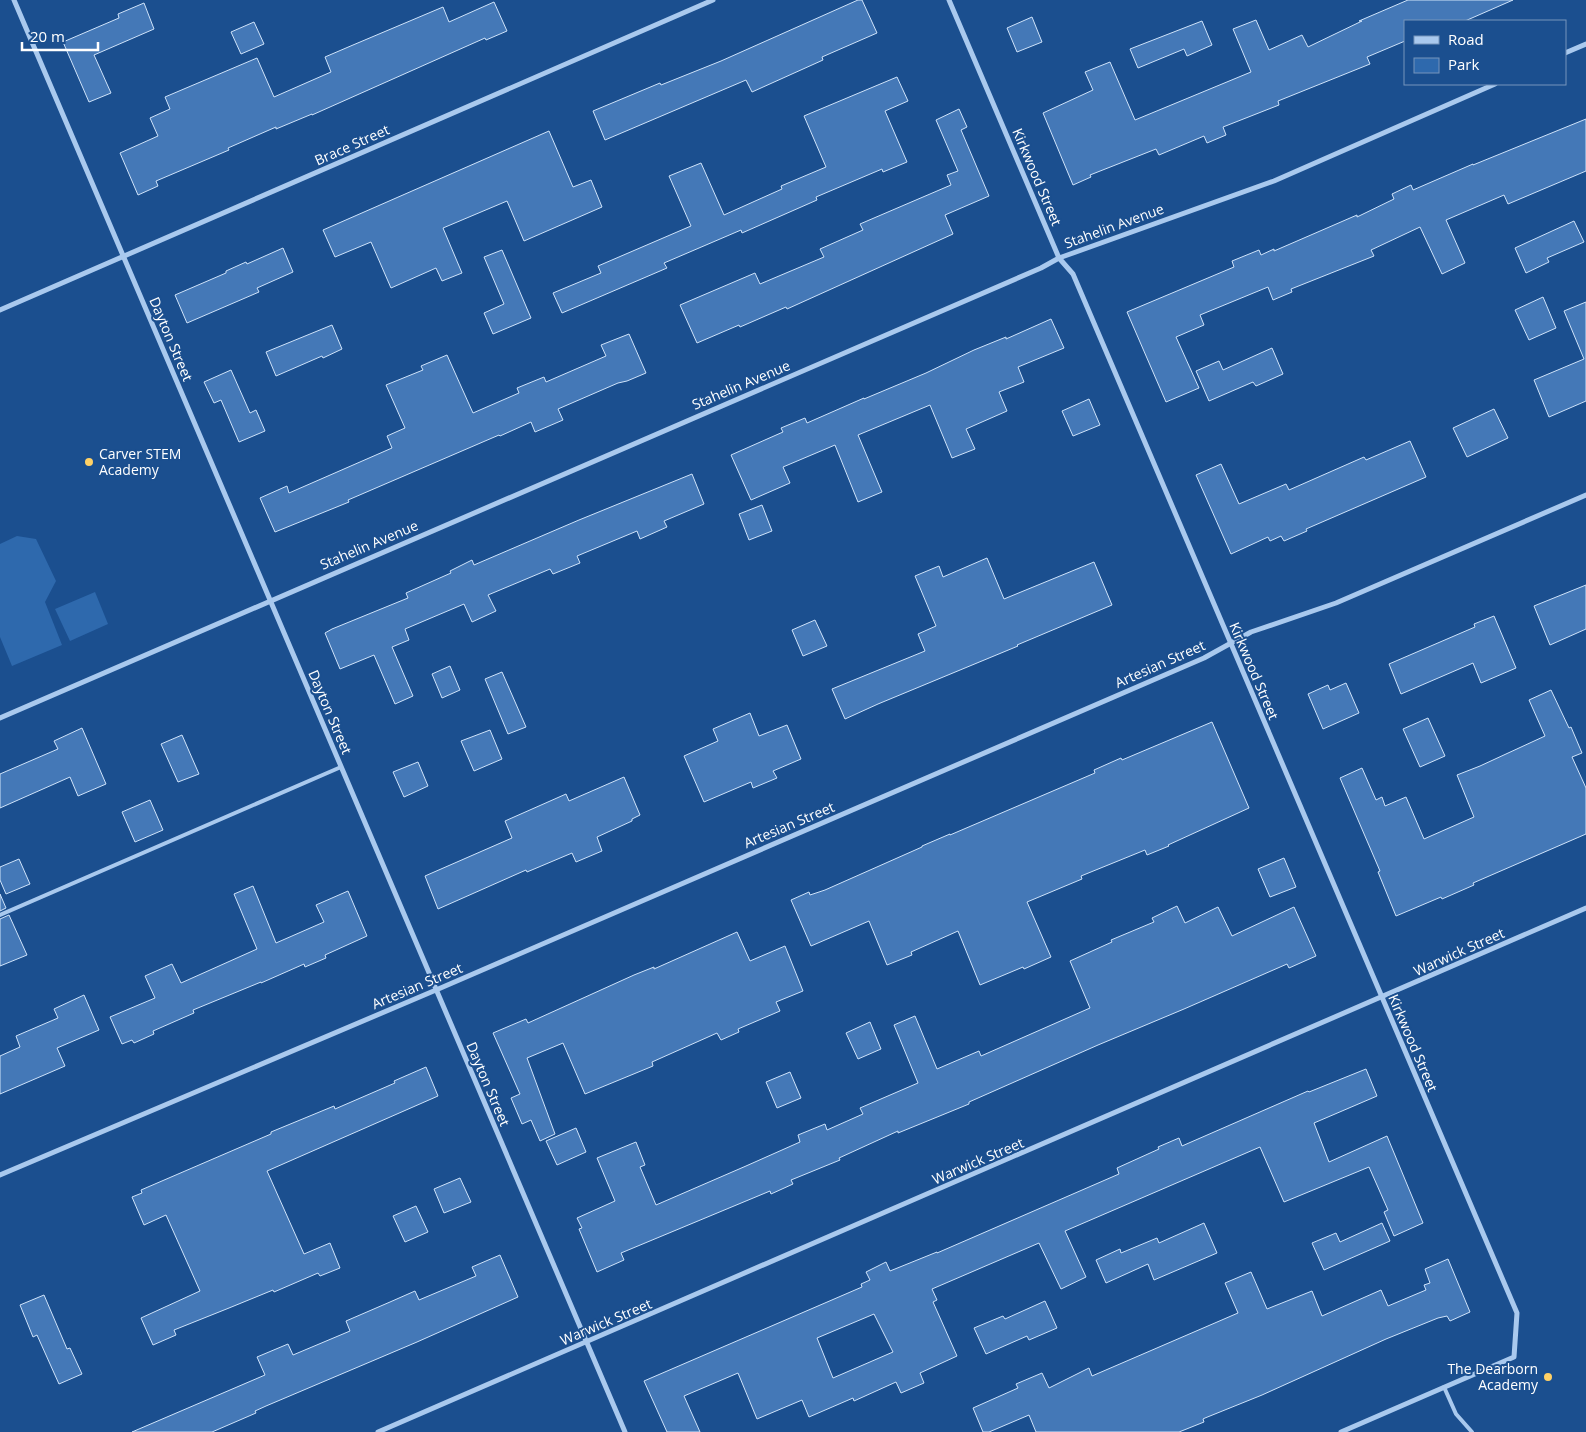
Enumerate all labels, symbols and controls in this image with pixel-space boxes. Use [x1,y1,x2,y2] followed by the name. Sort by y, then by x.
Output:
[22,20,99,52] scale bar
[1404,20,1566,85] legend
[30,26,65,46] text: 20 m
[1448,29,1484,49] text: Road
[1448,54,1479,74] text: Park
[311,120,392,169] street label: Brace Street
[1008,125,1067,228] street label: Kirkwood Street
[1061,199,1167,252] street label: Stahelin Avenue
[145,294,198,384] street label: Dayton Street
[689,355,793,414] street label: Stahelin Avenue
[99,444,181,479] place label: Carver STEM Academy
[83,456,95,468] marker: Carver STEM Academy
[317,515,421,574] street label: Stahelin Avenue
[1225,619,1284,722] street label: Kirkwood Street
[1112,635,1208,692] street label: Artesian Street
[304,667,357,757] street label: Dayton Street
[741,797,837,852] street label: Artesian Street
[1410,923,1507,980] street label: Warwick Street
[369,958,465,1013] street label: Artesian Street
[1384,991,1443,1094] street label: Kirkwood Street
[462,1039,515,1129] street label: Dayton Street
[929,1133,1026,1188] street label: Warwick Street
[557,1294,654,1349] street label: Warwick Street
[1447,1359,1539,1394] place label: The Dearborn Academy
[1542,1371,1554,1383] marker: The Dearborn Academy

